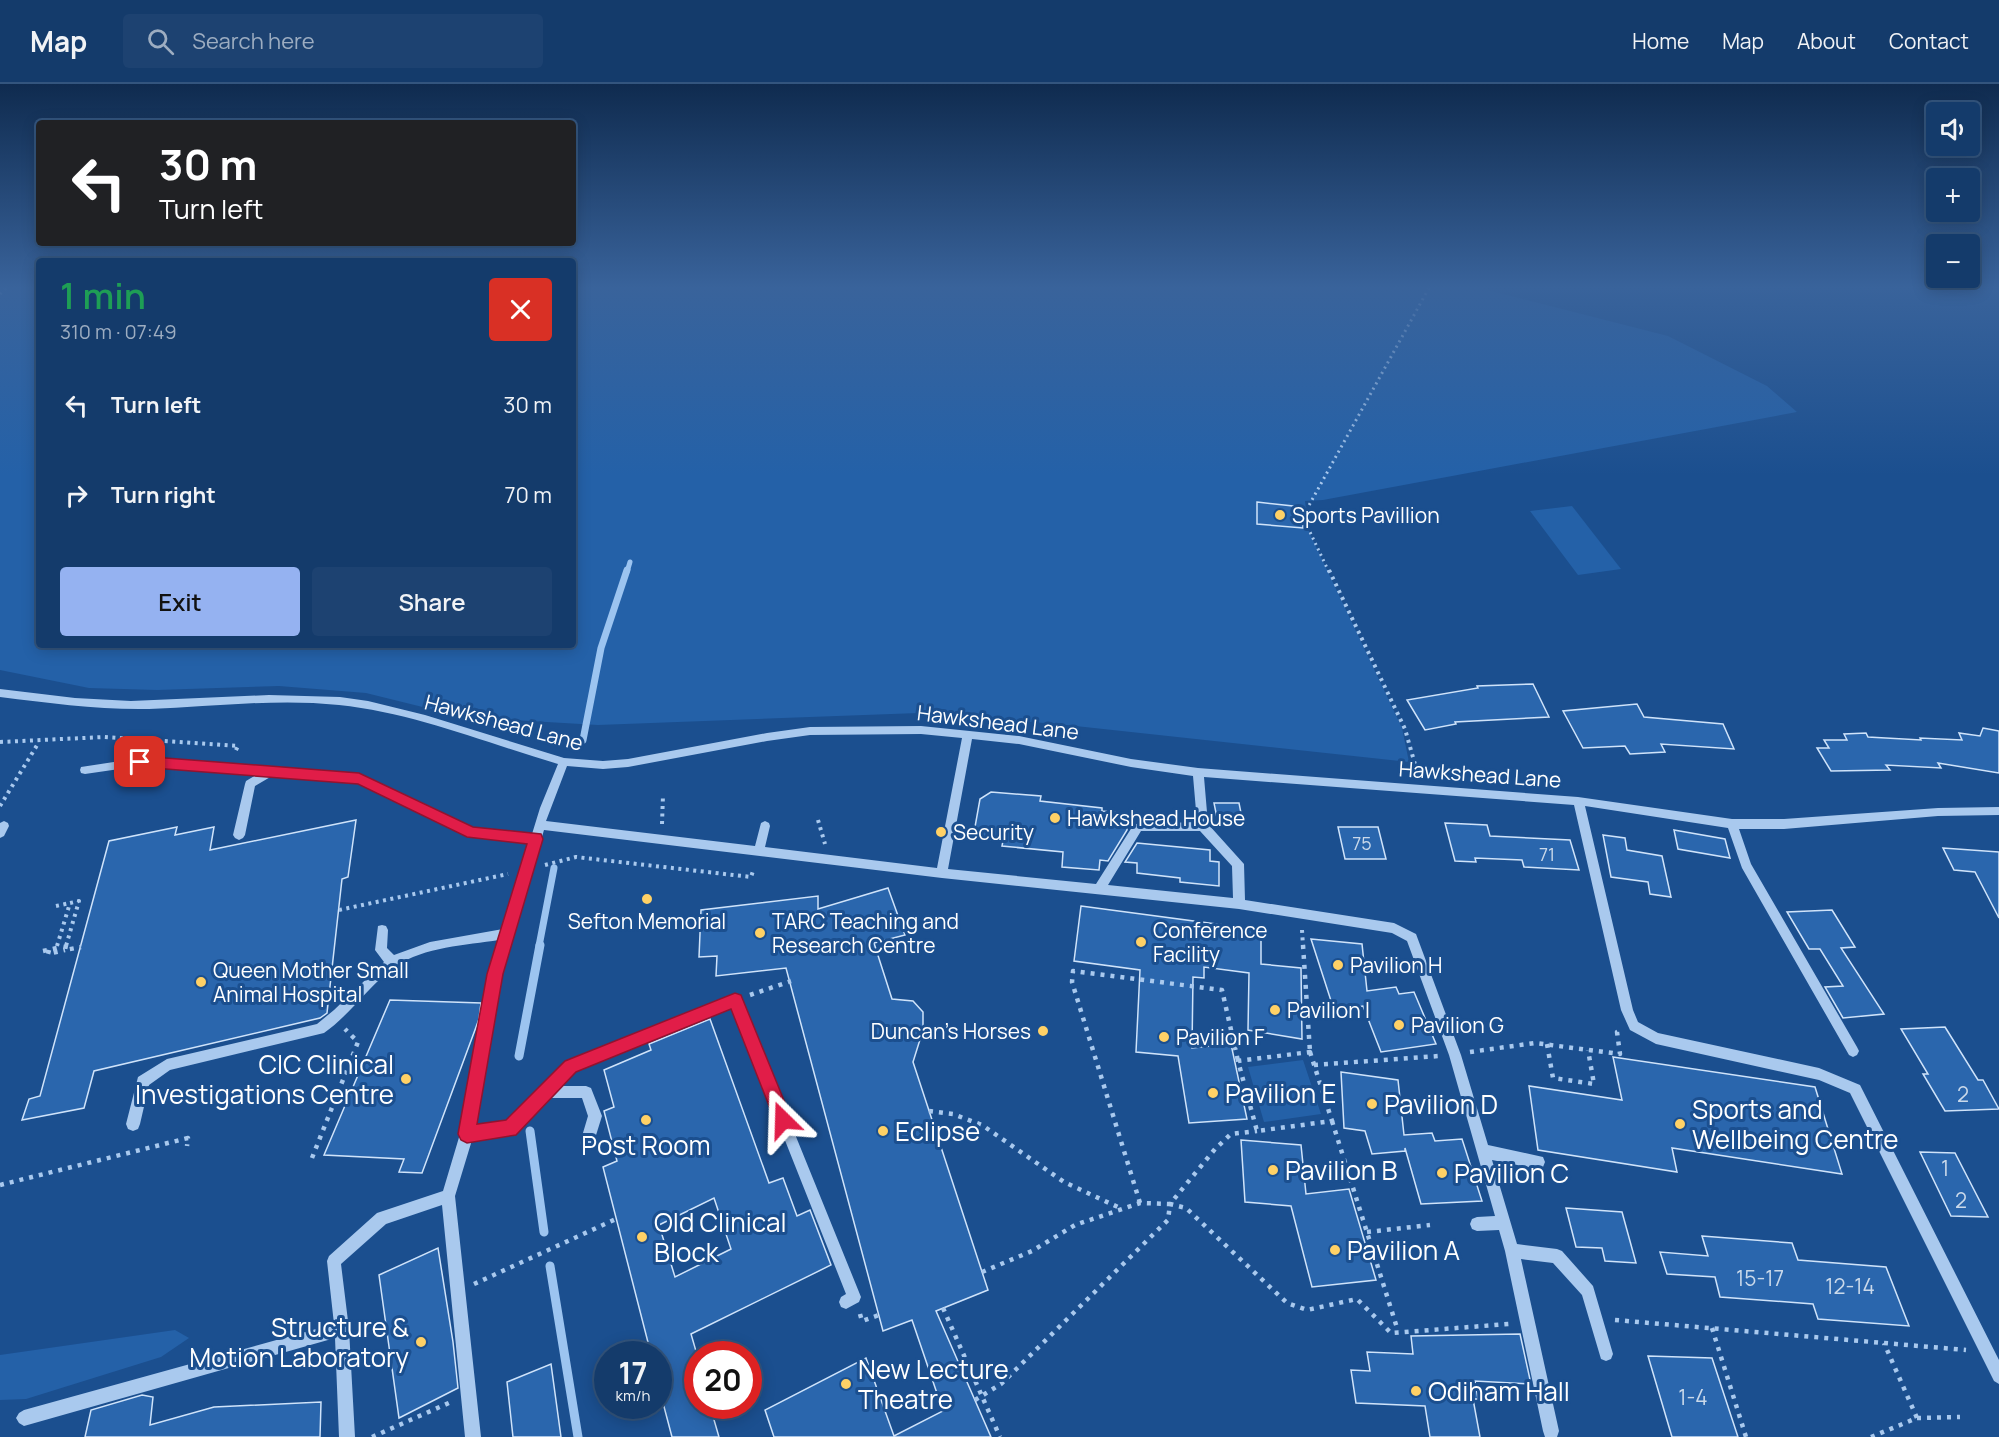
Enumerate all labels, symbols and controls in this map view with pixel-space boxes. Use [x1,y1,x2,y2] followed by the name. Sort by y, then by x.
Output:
[123,14,543,68] search box
[30,22,87,60] text: Map
[144,25,177,58] icon: search
[192,26,315,56] text: Search here
[1632,27,1689,55] text: Home
[1722,27,1764,55] text: Map
[1797,27,1856,55] text: About
[1889,27,1969,55] text: Contact
[1926,102,1980,288] map controls
[1926,102,1980,156] button: sound
[159,135,257,193] text: 30 m
[60,144,138,222] icon: left
[1926,168,1980,222] button: +
[159,190,263,227] text: Turn left
[1926,234,1980,288] button: −
[60,271,146,320] text: 1 min
[489,278,552,341] button: close
[60,318,177,345] text: 310 m · 07:49
[60,389,93,422] icon: left
[111,390,201,420] text: Turn left
[503,390,552,420] text: 30 m
[60,479,93,512] icon: right
[111,480,216,510] text: Turn right
[504,480,552,510] text: 70 m
[1292,501,1440,529] place label: Sports Pavillion
[1273,508,1287,522] marker: Sports Pavillion
[60,567,300,636] button: Exit
[312,567,552,636] button: Share
[422,687,586,757] street label: Hawkshead Lane
[915,698,1081,746] street label: Hawkshead Lane
[114,736,165,787] pin
[123,745,156,778] icon: arrive
[1398,754,1562,794] street label: Hawkshead Lane
[1067,804,1245,832] place label: Hawkshead House
[1048,811,1062,825] marker: Hawkshead House
[953,818,1034,846] place label: Security
[934,825,948,839] marker: Security
[1352,831,1372,855] house number: 75
[1539,842,1555,866] house number: 71
[640,892,654,906] marker: Sefton Memorial
[568,907,726,935] place label: Sefton Memorial
[772,907,959,959] place label: TARC Teaching and Research Centre
[1153,916,1268,968] place label: Conference Facility
[753,926,767,940] marker: TARC Teaching and Research Centre
[1134,935,1148,949] marker: Conference Facility
[1350,951,1442,979] place label: Pavilion H
[213,956,409,1008] place label: Queen Mother Small Animal Hospital
[1331,958,1345,972] marker: Pavilion H
[194,975,208,989] marker: Queen Mother Small Animal Hospital
[1287,996,1370,1024] place label: Pavilion I
[1268,1003,1282,1017] marker: Pavilion I
[1411,1011,1504,1039] place label: Pavilion G
[871,1017,1031,1045] place label: Duncan's Horses
[1392,1018,1406,1032] marker: Pavilion G
[1176,1023,1265,1051] place label: Pavilion F
[1036,1024,1050,1038] marker: Duncan's Horses
[1157,1030,1171,1044] marker: Pavilion F
[135,1046,394,1112] place label: CIC Clinical Investigations Centre
[399,1072,413,1086] marker: CIC Clinical Investigations Centre
[1225,1075,1336,1111] place label: Pavilion E
[1957,1080,1969,1108] house number: 2
[1206,1086,1220,1100] marker: Pavilion E
[1384,1086,1498,1122] place label: Pavilion D
[751,1088,815,1152] position arrow
[1692,1091,1898,1157] place label: Sports and Wellbeing Centre
[1365,1097,1379,1111] marker: Pavilion D
[639,1113,653,1127] marker: Post Room
[895,1113,980,1149] place label: Eclipse
[1673,1117,1687,1131] marker: Sports and Wellbeing Centre
[876,1124,890,1138] marker: Eclipse
[581,1127,711,1163] place label: Post Room
[1285,1152,1397,1188] place label: Pavilion B
[1941,1154,1949,1182] house number: 1
[1454,1155,1569,1191] place label: Pavilion C
[1266,1163,1280,1177] marker: Pavilion B
[1435,1166,1449,1180] marker: Pavilion C
[1955,1186,1967,1214] house number: 2
[654,1204,787,1270] place label: Old Clinical Block
[635,1230,649,1244] marker: Old Clinical Block
[1347,1232,1460,1268] place label: Pavilion A
[1328,1243,1342,1257] marker: Pavilion A
[1736,1264,1784,1292] house number: 15-17
[1825,1272,1875,1300] house number: 12-14
[189,1309,409,1375] place label: Structure & Motion Laboratory
[414,1335,428,1349] marker: Structure & Motion Laboratory
[684,1341,762,1419] speed limit sign: 20
[858,1351,1009,1417] place label: New Lecture Theatre
[618,1352,648,1393] text: 17
[1428,1373,1570,1409] place label: Odiham Hall
[839,1377,853,1391] marker: New Lecture Theatre
[1678,1383,1708,1411] house number: 1-4
[1409,1384,1423,1398] marker: Odiham Hall
[616,1385,650,1406] text: km/h

